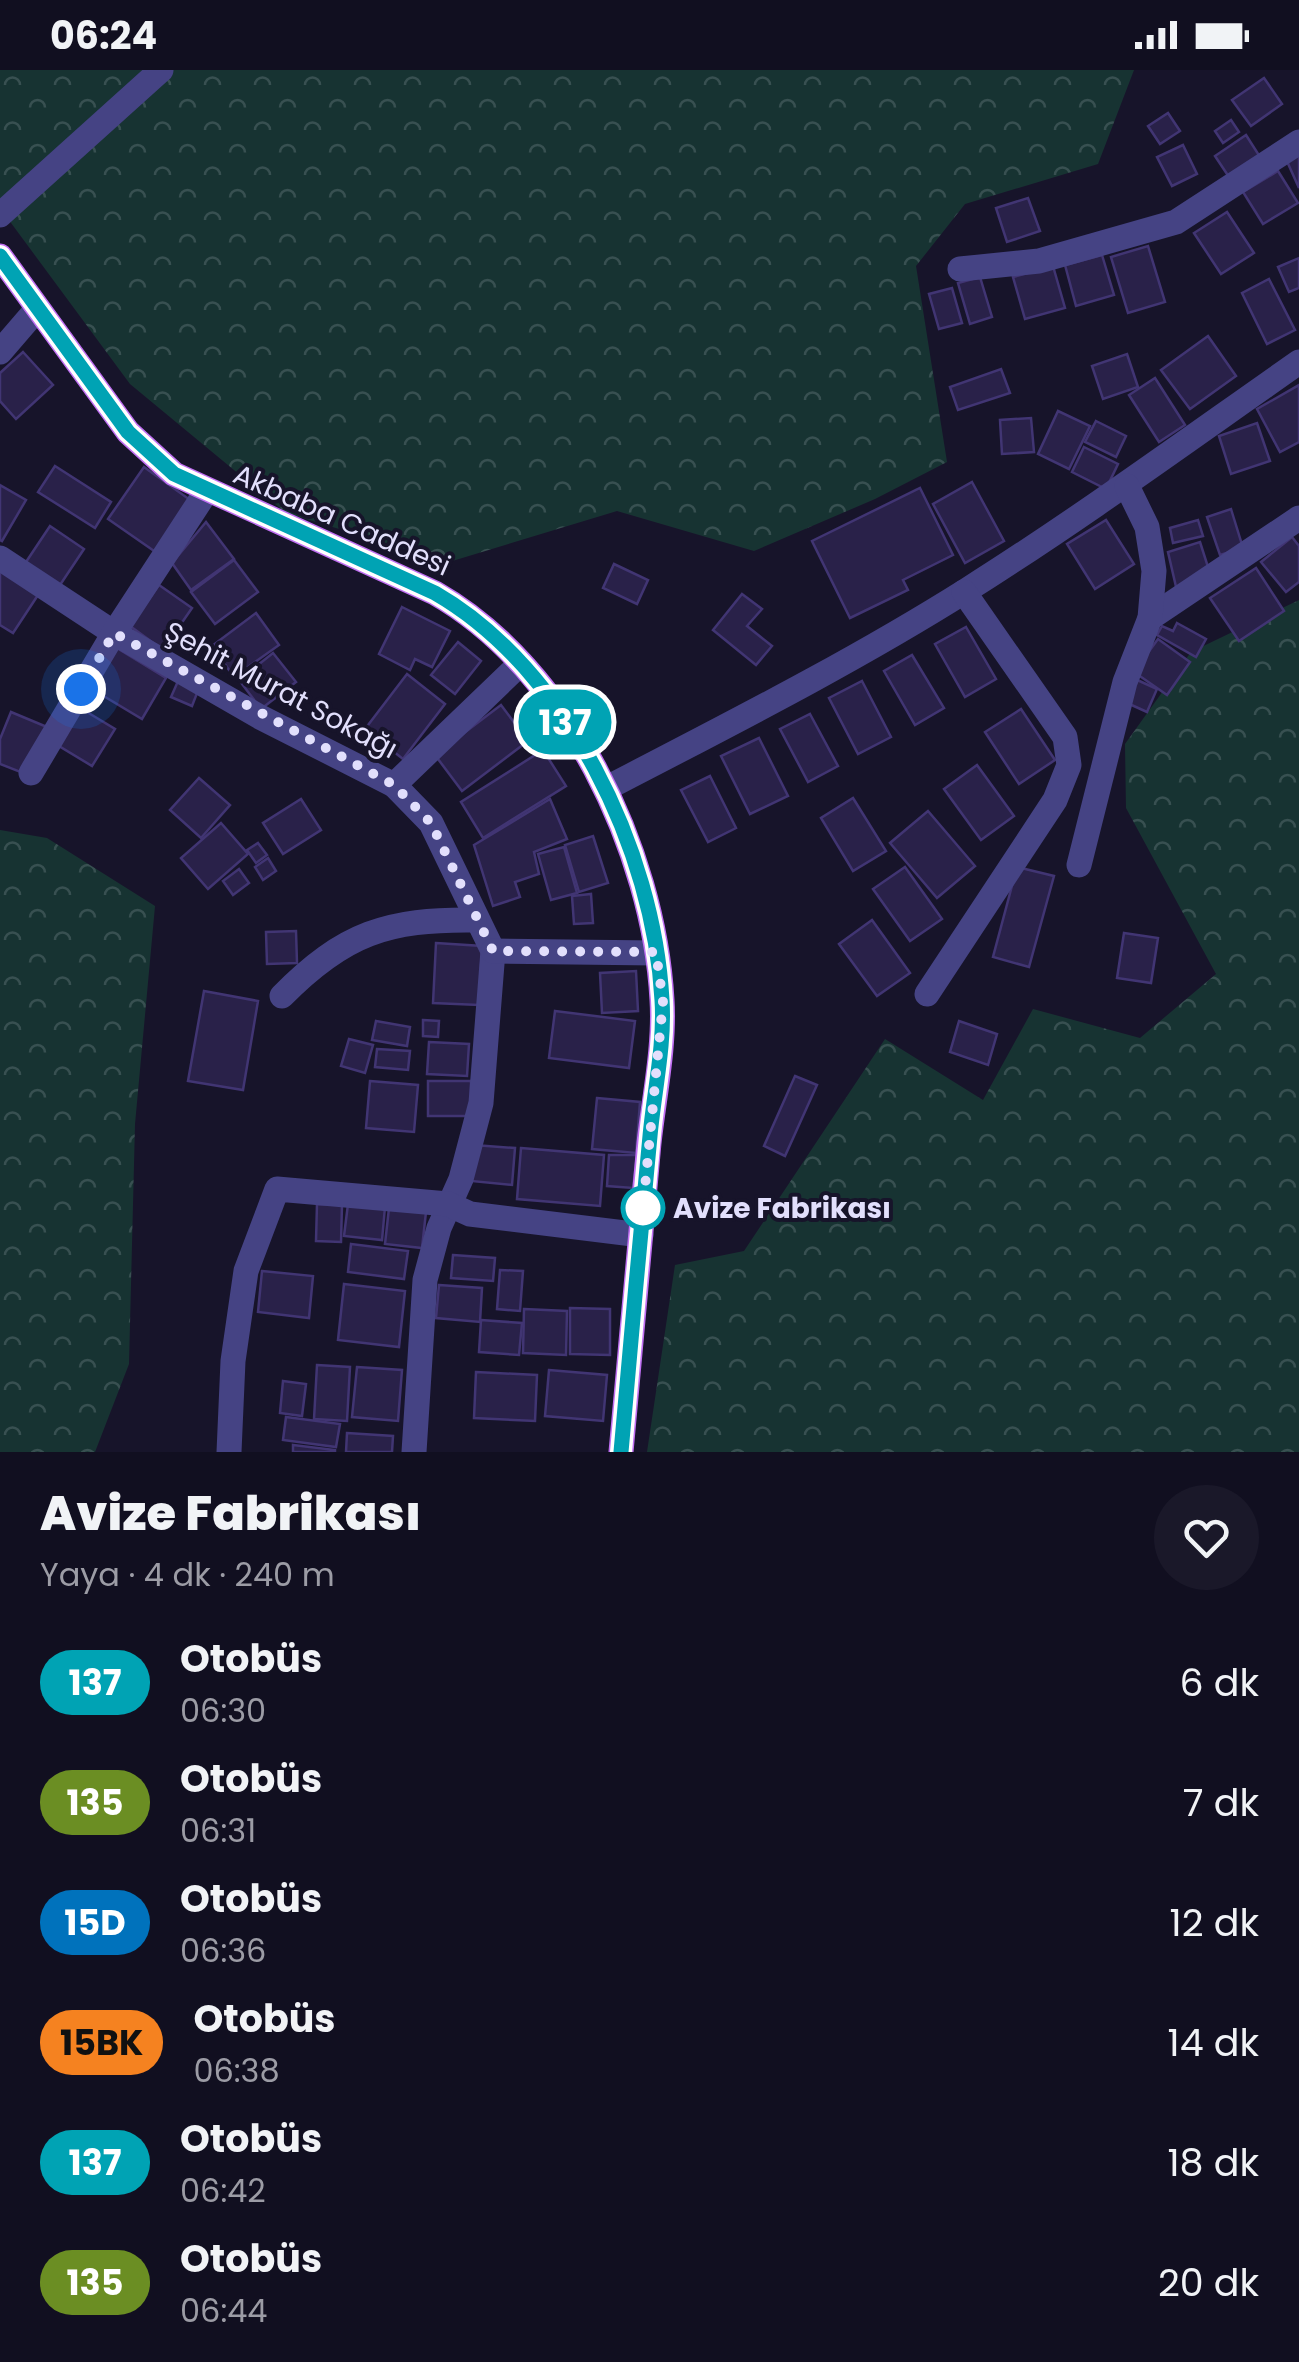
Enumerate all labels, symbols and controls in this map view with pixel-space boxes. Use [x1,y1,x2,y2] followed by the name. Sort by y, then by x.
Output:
[50,9,157,62] text: 06:24
[227,455,457,585] street label: Akbaba Caddesi
[158,612,404,768] street label: Şehit Murat Sokağı
[56,664,106,714] your location
[508,690,622,754] line badge: 137
[538,698,592,747] text: 137
[622,1187,664,1229] marker: Avize Fabrikası
[673,1189,891,1228] place label: Avize Fabrikası
[40,1480,421,1547] text: Avize Fabrikası
[1154,1485,1259,1590] button: heart
[40,1552,335,1597] text: Yaya · 4 dk · 240 m
[180,1632,322,1685] text: Otobüs
[1179,1656,1259,1709] text: 6 dk
[68,1658,122,1707] text: 137
[180,1688,266,1733] text: 06:30
[180,1752,322,1805] text: Otobüs
[1183,1776,1259,1829] text: 7 dk
[66,1778,124,1827] text: 135
[180,1808,256,1853] text: 06:31
[180,1872,322,1925] text: Otobüs
[1170,1896,1259,1949] text: 12 dk
[64,1898,126,1947] text: 15D
[180,1928,266,1973] text: 06:36
[193,1992,336,2045] text: Otobüs
[1168,2016,1259,2069] text: 14 dk
[60,2018,143,2067] text: 15BK
[193,2048,280,2093] text: 06:38
[180,2112,322,2165] text: Otobüs
[1167,2136,1259,2189] text: 18 dk
[68,2138,122,2187] text: 137
[180,2168,266,2213] text: 06:42
[180,2232,322,2285] text: Otobüs
[1158,2256,1259,2309] text: 20 dk
[66,2258,124,2307] text: 135
[180,2288,268,2333] text: 06:44

